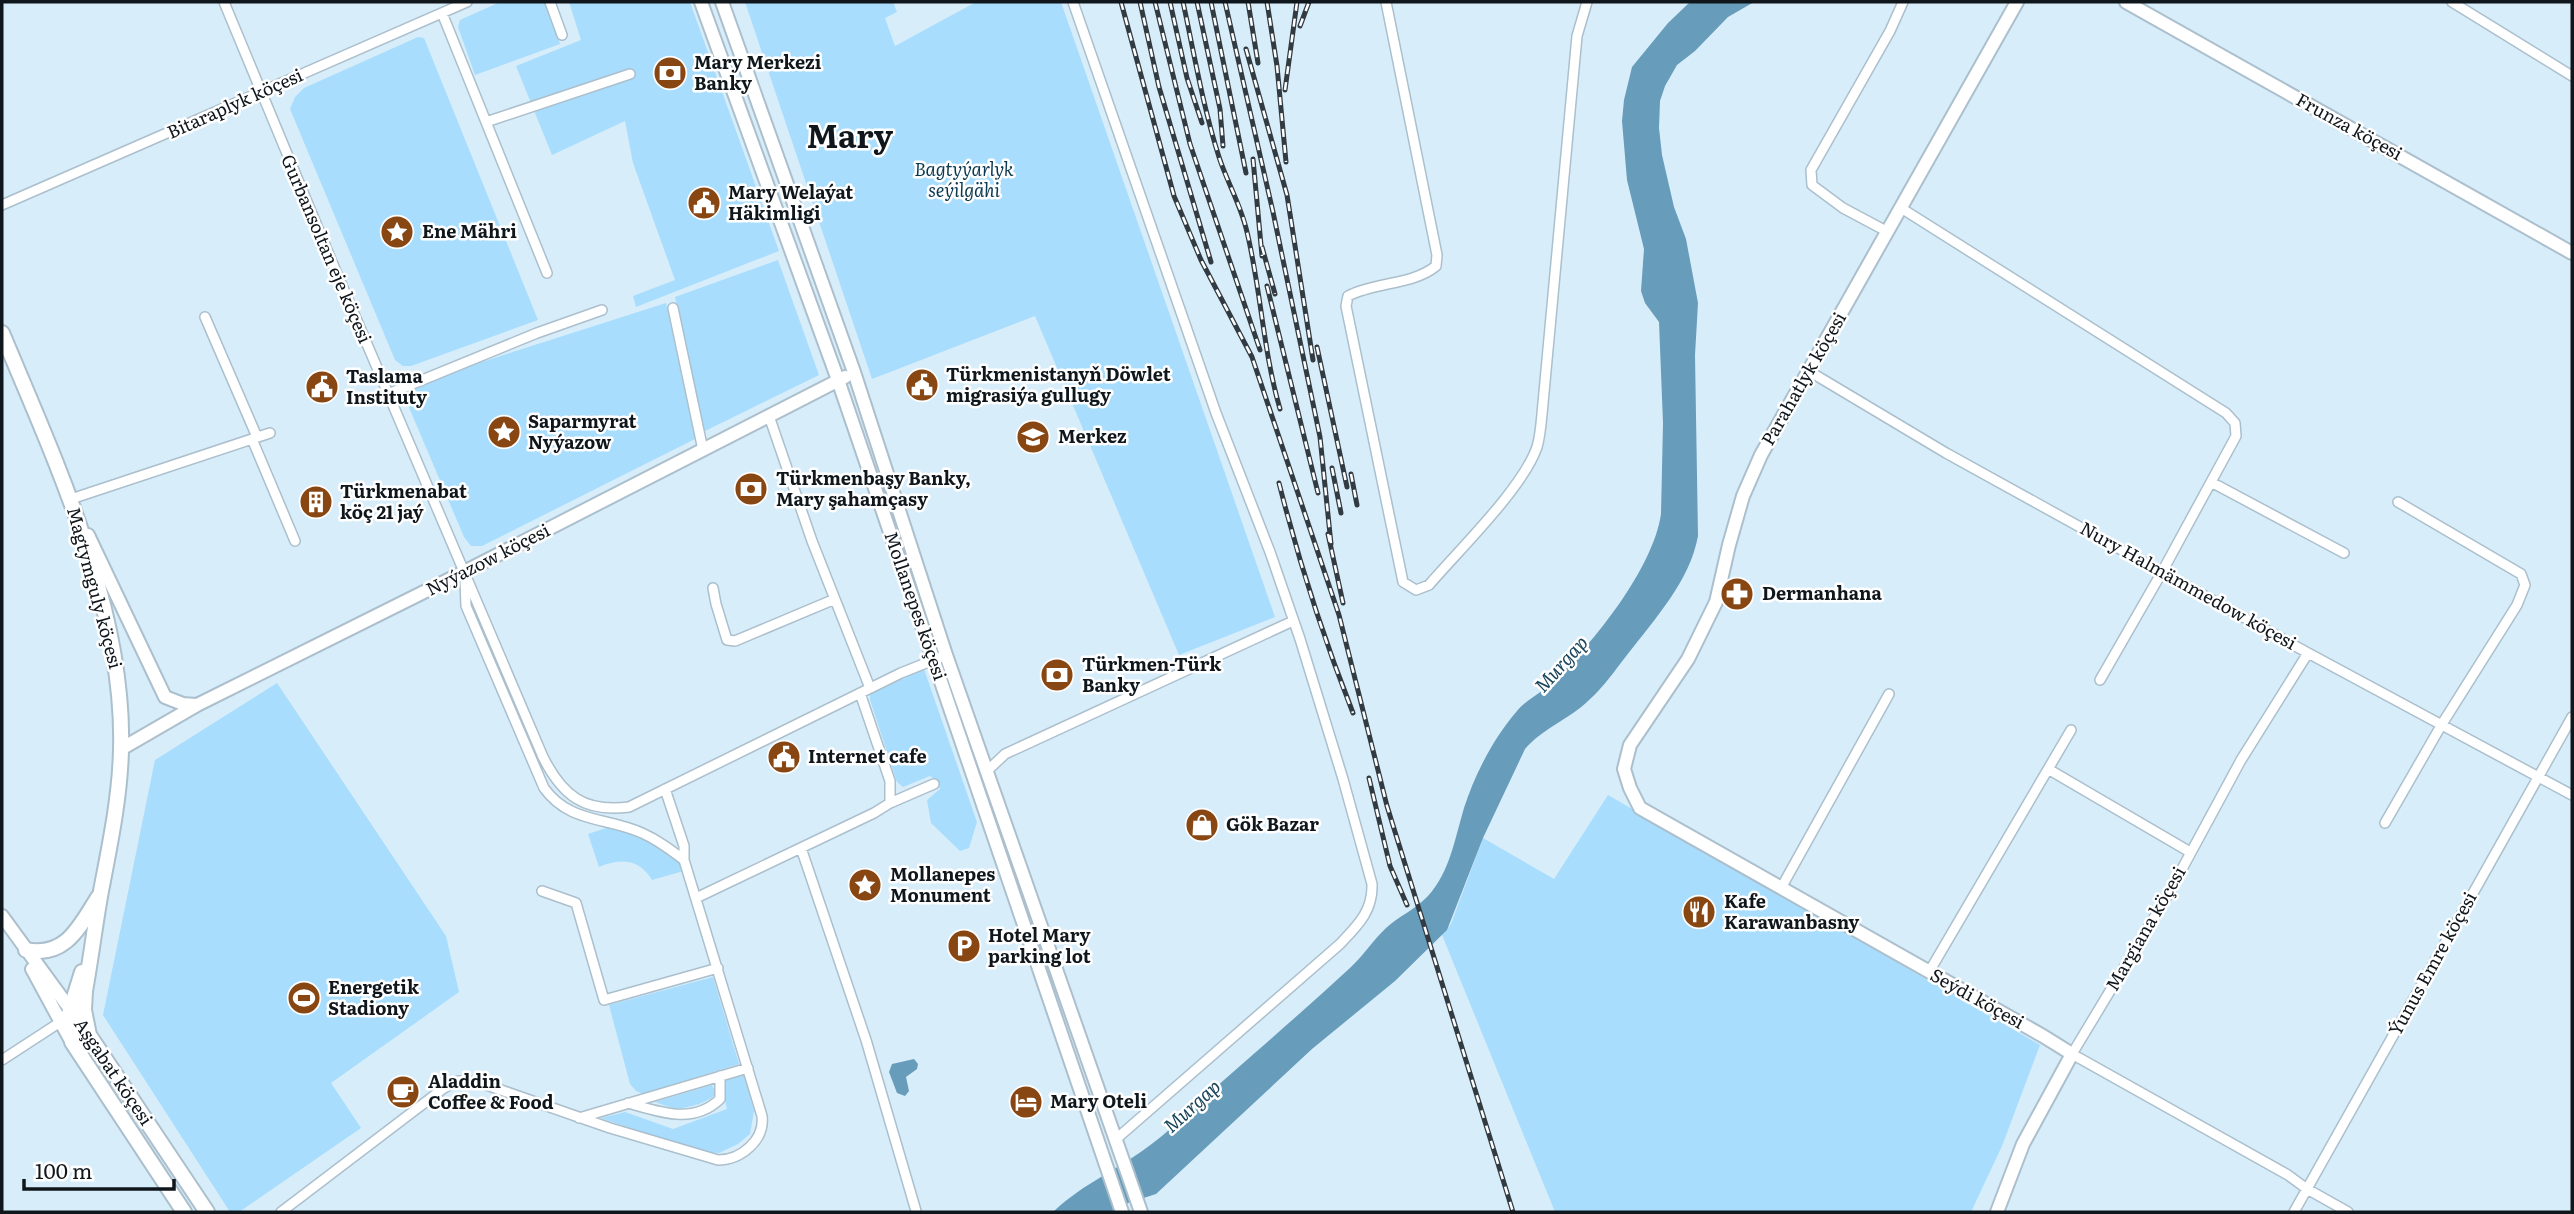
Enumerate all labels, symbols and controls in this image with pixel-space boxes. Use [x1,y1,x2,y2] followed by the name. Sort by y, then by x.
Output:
[694,48,822,96] place label: Mary Merkezi Banky
[651,54,689,92] bank icon: Mary Merkezi Banky
[162,61,307,145] street label: Bitaraplyk köçesi
[2292,85,2408,166] street label: Frunza köçesi
[807,110,894,158] district label: Mary
[275,150,379,347] street label: Gurbansoltan eje köçesi
[914,155,1014,203] park label: Bagtyýarlyk seýilgähi
[728,178,853,226] place label: Mary Welaýat Häkimligi
[685,184,723,222] public building icon: Mary Welaýat Häkimligi
[378,213,416,251] place icon: Ene Mähri
[422,217,517,244] place label: Ene Mähri
[1753,306,1852,450] street label: Parahatlyk köçesi
[946,360,1171,408] place label: Türkmenistanyň Döwlet migrasiýa gullugy
[346,362,427,410] place label: Taslama Instituty
[903,366,941,404] public building icon: Türkmenistanyň Döwlet migrasiýa gullugy
[303,368,341,406] public building icon: Taslama Instituty
[528,407,637,455] place label: Saparmyrat Nyýazow
[485,413,523,451] place icon: Saparmyrat Nyýazow
[1014,418,1052,456] school or university icon: Merkez
[1058,422,1127,449] place label: Merkez
[776,464,971,512] place label: Türkmenbaşy Banky, Mary şahamçasy
[732,470,770,508] bank icon: Türkmenbaşy Banky, Mary şahamçasy
[340,477,467,525] place label: Türkmenabat köç 21 jaý
[297,483,335,521] building icon: Türkmenabat köç 21 jaý
[61,504,130,672] street label: Magtymguly köçesi
[2076,514,2302,656] street label: Nury Halmämmedow köçesi
[421,516,554,602] street label: Nyýazow köçesi
[878,527,955,684] street label: Mollanepes köçesi
[1718,575,1756,613] pharmacy icon: Dermanhana
[1762,579,1883,606] place label: Dermanhana
[1527,629,1593,698] water label: Murgap
[1082,650,1222,698] place label: Türkmen-Türk Banky
[1038,656,1076,694] bank icon: Türkmen-Türk Banky
[765,738,803,776] public building icon: Internet cafe
[808,742,927,769] place label: Internet cafe
[1183,806,1221,844] shop icon: Gök Bazar
[1226,810,1319,837] place label: Gök Bazar
[890,860,995,908] place label: Mollanepes Monument
[2098,861,2191,996] street label: Margiana köçesi
[846,866,884,904] place icon: Mollanepes Monument
[2381,886,2483,1040] street label: Ýunus Emre köçesi
[1724,887,1859,935] place label: Kafe Karawanbasny
[1680,893,1718,931] restaurant icon: Kafe Karawanbasny
[988,921,1091,969] place label: Hotel Mary parking lot
[945,927,983,965] parking icon: Hotel Mary parking lot
[1926,961,2030,1035] street label: Seýdi köçesi
[328,973,420,1021] place label: Energetik Stadiony
[285,979,323,1017] sports icon: Energetik Stadiony
[68,1012,160,1130] street label: Aşgabat köçesi
[428,1067,554,1115] place label: Aladdin Coffee & Food
[1157,1072,1226,1138] water label: Murgap
[384,1073,422,1111] cafe icon: Aladdin Coffee & Food
[1007,1083,1045,1121] hotel icon: Mary Oteli
[1050,1087,1147,1114] place label: Mary Oteli
[24,1148,175,1192] scale bar
[35,1154,92,1185] text: 100 m

